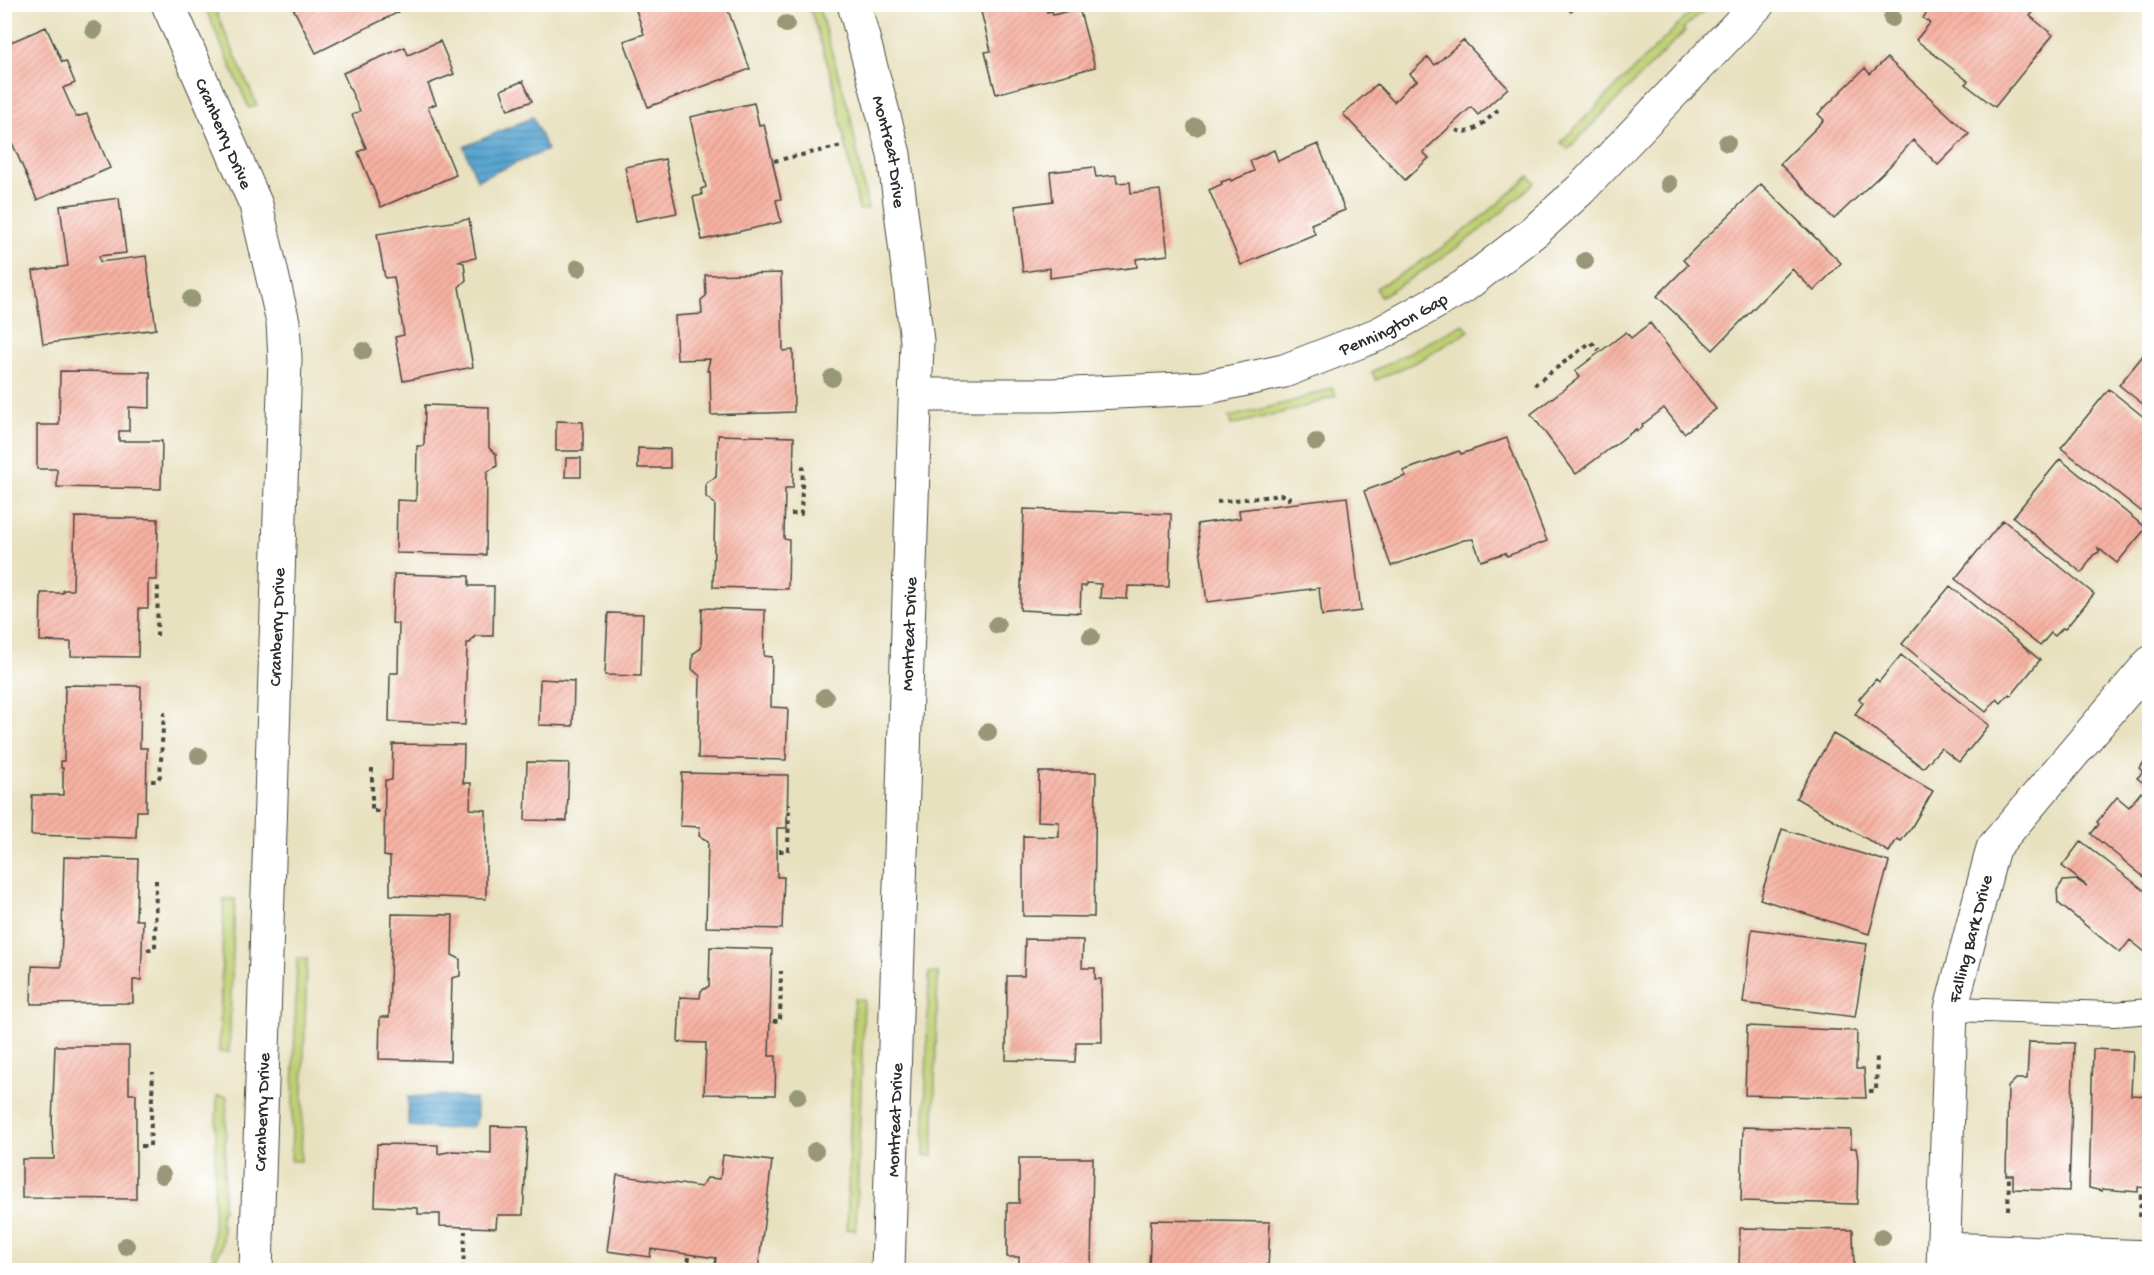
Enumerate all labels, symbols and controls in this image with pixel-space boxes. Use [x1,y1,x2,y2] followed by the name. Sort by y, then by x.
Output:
[189,76,256,193] street label: Cranberry Drive
[866,94,909,210] street label: Montreat Drive
[1336,290,1452,362] street label: Pennington Gap
[266,567,291,687] street label: Cranberry Drive
[898,576,923,692] street label: Montreat Drive
[1945,872,1999,1006] street label: Falling Bark Drive
[251,1052,276,1172] street label: Cranberry Drive
[884,1062,909,1178] street label: Montreat Drive

